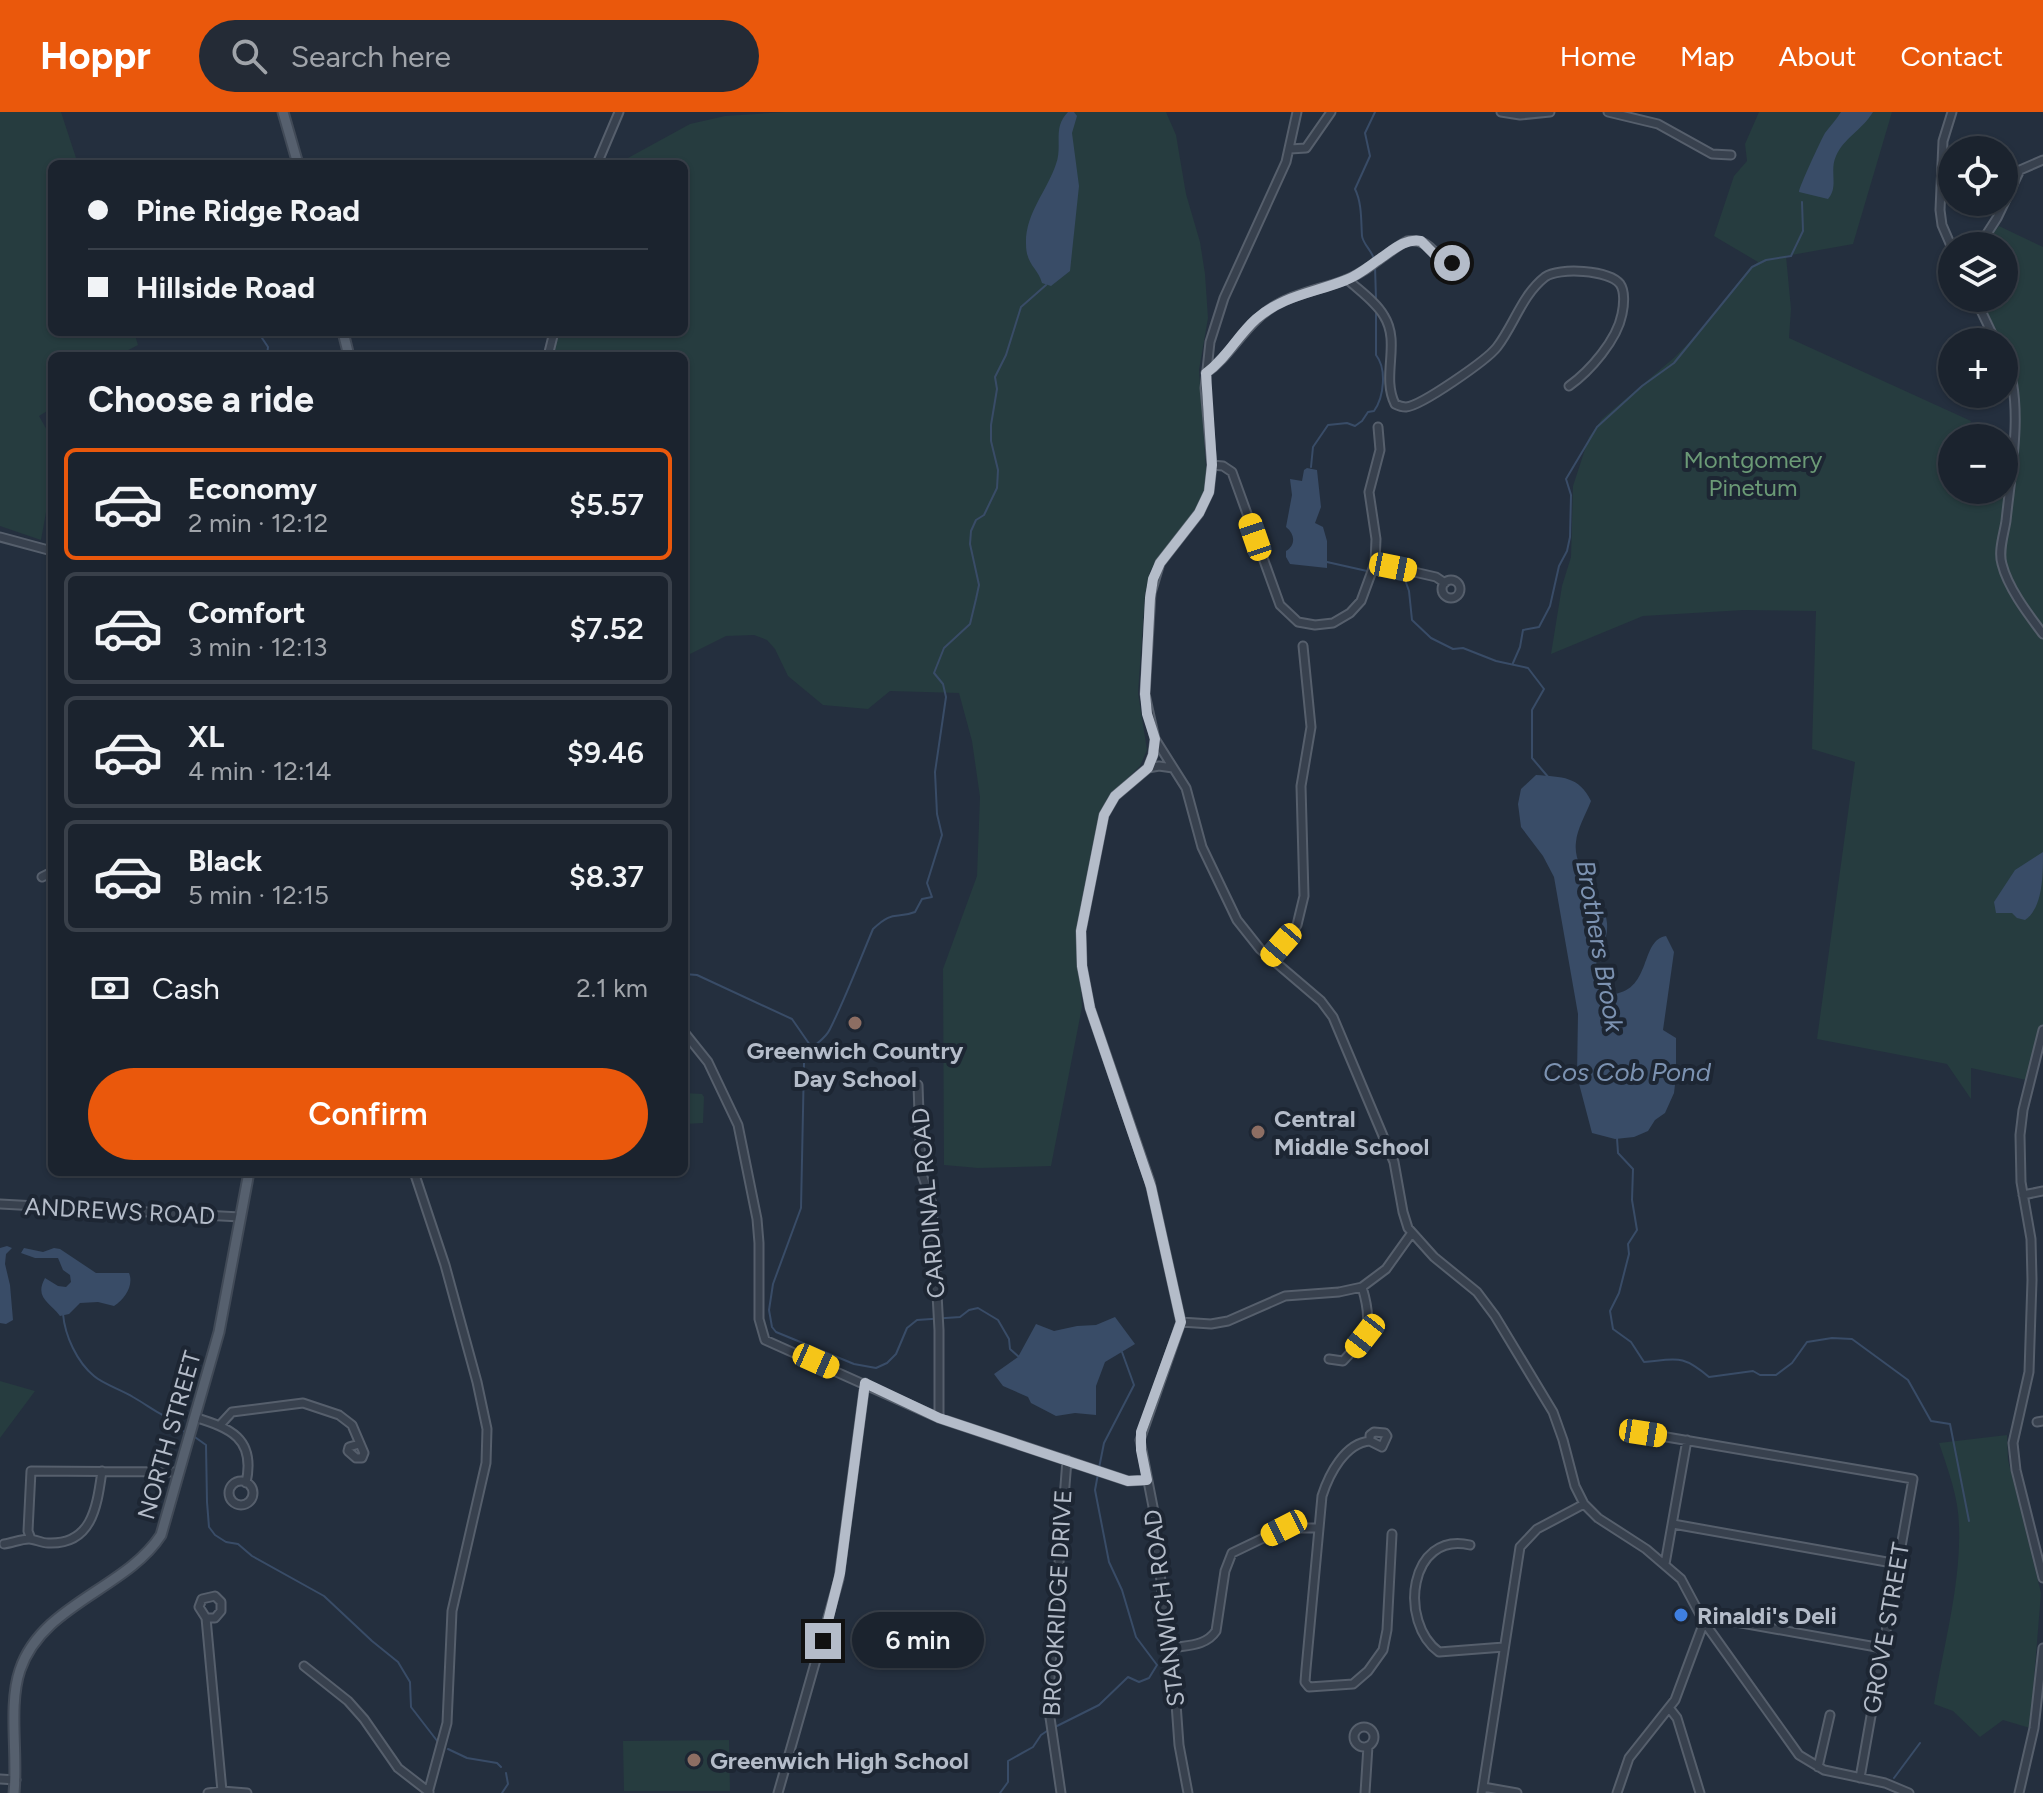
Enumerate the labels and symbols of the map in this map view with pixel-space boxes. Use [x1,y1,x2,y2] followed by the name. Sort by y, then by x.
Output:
[1434,245,1470,281] route start
[1684,445,1823,502] park label: Montgomery Pinetum
[1236,510,1274,564] car
[1367,551,1419,583] car
[1569,858,1631,1036] water label: Brothers Brook
[1256,919,1306,971] car
[846,1014,864,1032] marker: Greenwich Country Day School
[747,1036,964,1093] place label: Greenwich Country Day School
[1543,1056,1712,1088] water label: Cos Cob Pond
[1274,1104,1429,1161] place label: Central Middle School
[905,1106,951,1300] street label: CARDINAL ROAD
[1249,1123,1267,1141] marker: Central Middle School
[24,1192,216,1230] street label: ANDREWS ROAD
[1341,1310,1389,1362] car
[789,1340,843,1382] car
[131,1347,207,1523] street label: NORTH STREET
[1617,1417,1669,1449] car
[1037,1489,1077,1717] street label: BROOKRIDGE DRIVE
[1257,1506,1311,1550] car
[1138,1508,1190,1708] street label: STANWICH ROAD
[1857,1540,1915,1716] street label: GROVE STREET
[1697,1601,1837,1630] place label: Rinaldi's Deli
[1672,1606,1690,1624] marker: Rinaldi's Deli
[851,1613,983,1669] callout: 6 min
[805,1623,841,1659] route end
[710,1746,969,1775] place label: Greenwich High School
[685,1751,703,1769] marker: Greenwich High School

